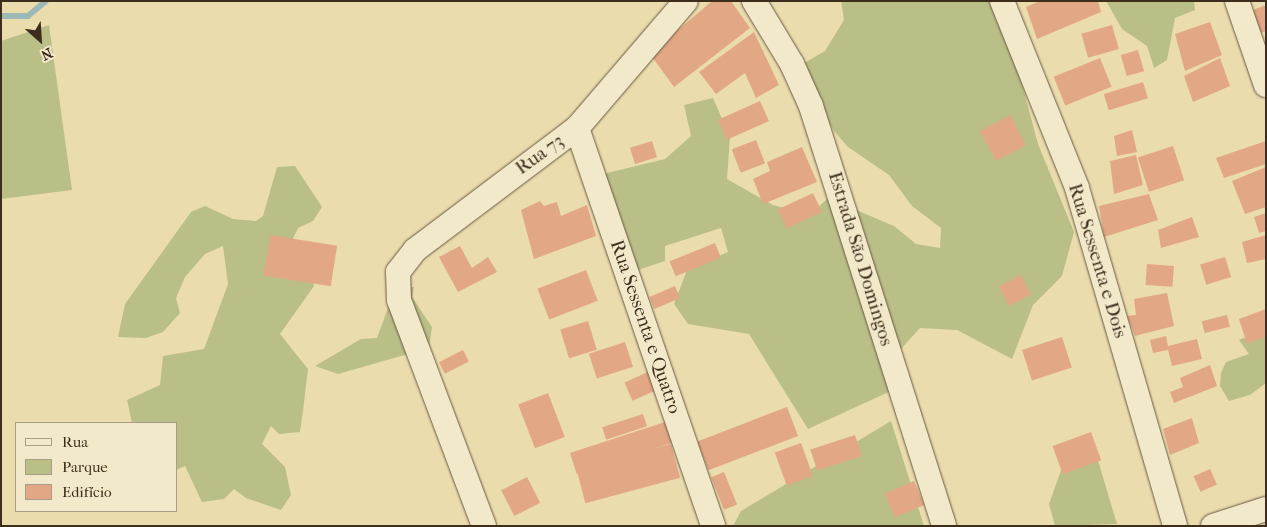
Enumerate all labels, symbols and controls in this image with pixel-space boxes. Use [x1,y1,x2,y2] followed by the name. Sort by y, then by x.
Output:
[15,15,65,65] north arrow
[38,44,55,64] text: N
[511,130,569,180] street label: Rua 73
[823,169,897,349] street label: Estrada São Domingos
[1063,181,1131,341] street label: Rua Sessenta e Dois
[605,237,685,417] street label: Rua Sessenta e Quatro
[15,422,178,512] legend
[62,433,88,451] text: Rua
[62,458,108,476] text: Parque
[62,483,112,501] text: Edifício

